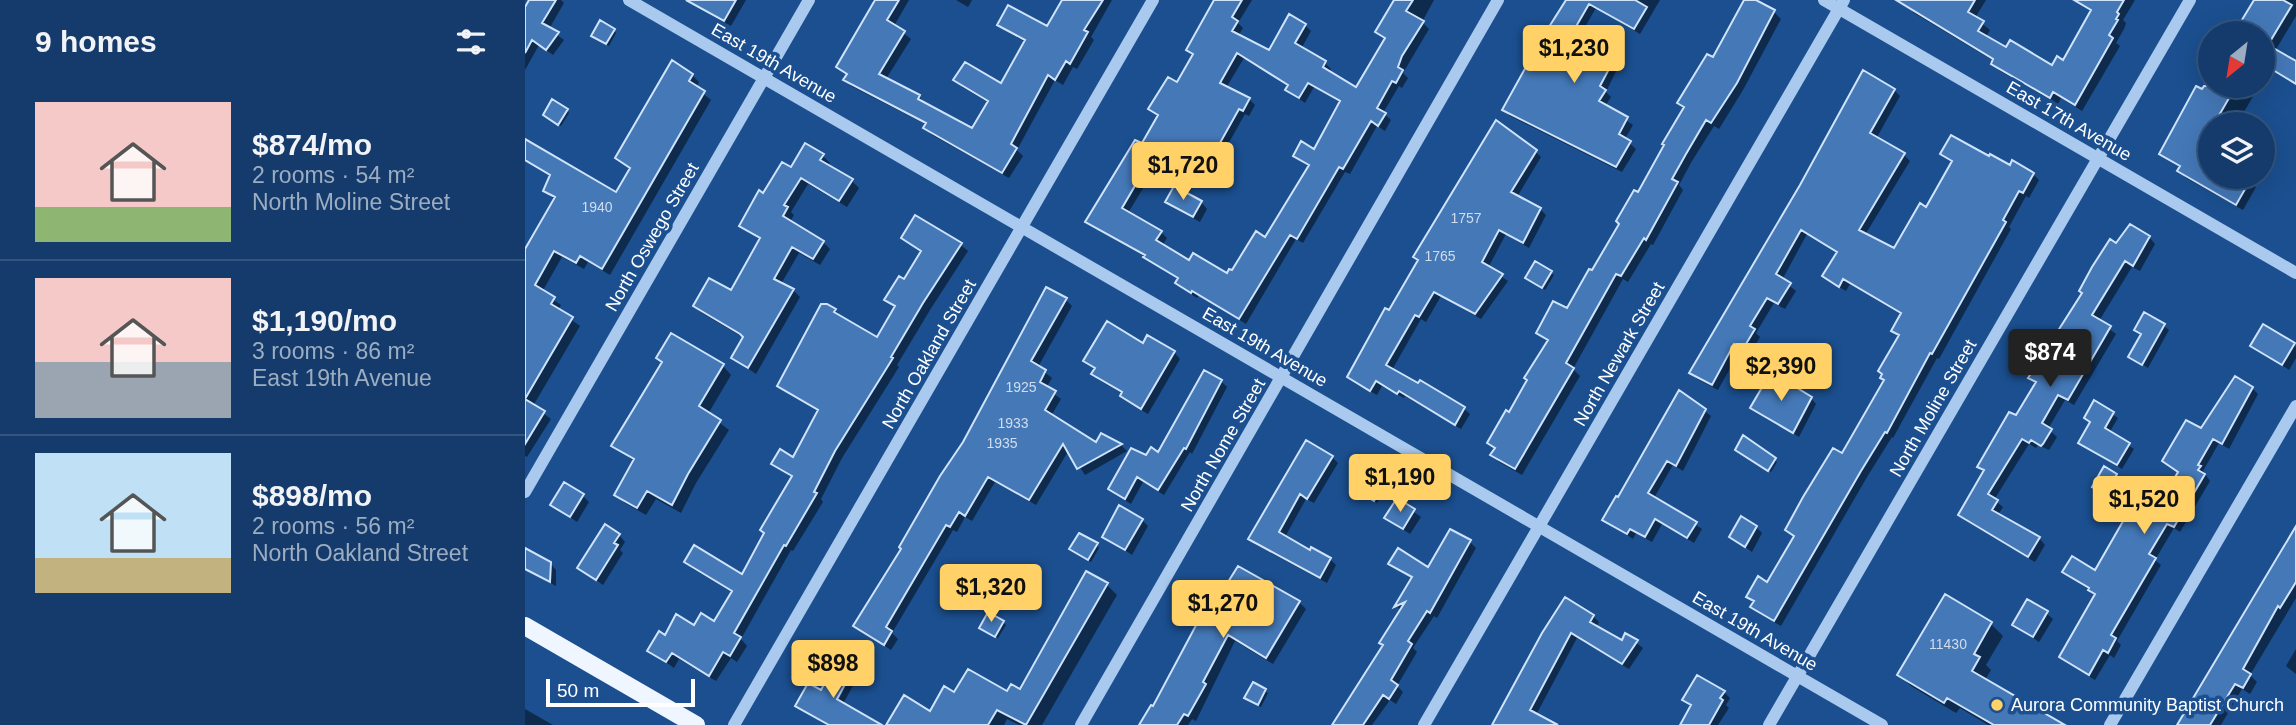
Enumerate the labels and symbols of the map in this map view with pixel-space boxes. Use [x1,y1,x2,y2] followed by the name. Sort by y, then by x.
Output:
[708,19,840,107] street label: East 19th Avenue
[2198,21,2275,98] north arrow
[1517,25,1631,85] pin: $1,230
[2003,77,2135,165] street label: East 17th Avenue
[1126,142,1240,202] pin: $1,720
[601,159,703,315] street label: North Oswego Street
[581,199,613,215] house number: 1940
[1450,210,1482,226] house number: 1757
[1424,248,1456,264] house number: 1765
[878,276,980,432] street label: North Oakland Street
[1570,278,1668,430] street label: North Newark Street
[1199,303,1331,391] street label: East 19th Avenue
[2009,330,2091,389] pin: $874
[1886,336,1980,480] street label: North Moline Street
[1724,344,1838,403] pin: $2,390
[1177,375,1269,515] street label: North Nome Street
[1005,379,1037,395] house number: 1925
[997,415,1029,431] house number: 1933
[986,435,1018,451] house number: 1935
[1343,454,1457,514] pin: $1,190
[2087,476,2201,536] pin: $1,520
[934,564,1048,624] pin: $1,320
[1166,580,1280,640] pin: $1,270
[1689,587,1821,675] street label: East 19th Avenue
[1929,636,1967,652] house number: 11430
[792,640,874,700] pin: $898
[546,676,695,708] scale bar
[2011,695,2284,715] place label: Aurora Community Baptist Church
[1989,697,2005,713] marker: Aurora Community Baptist Church

